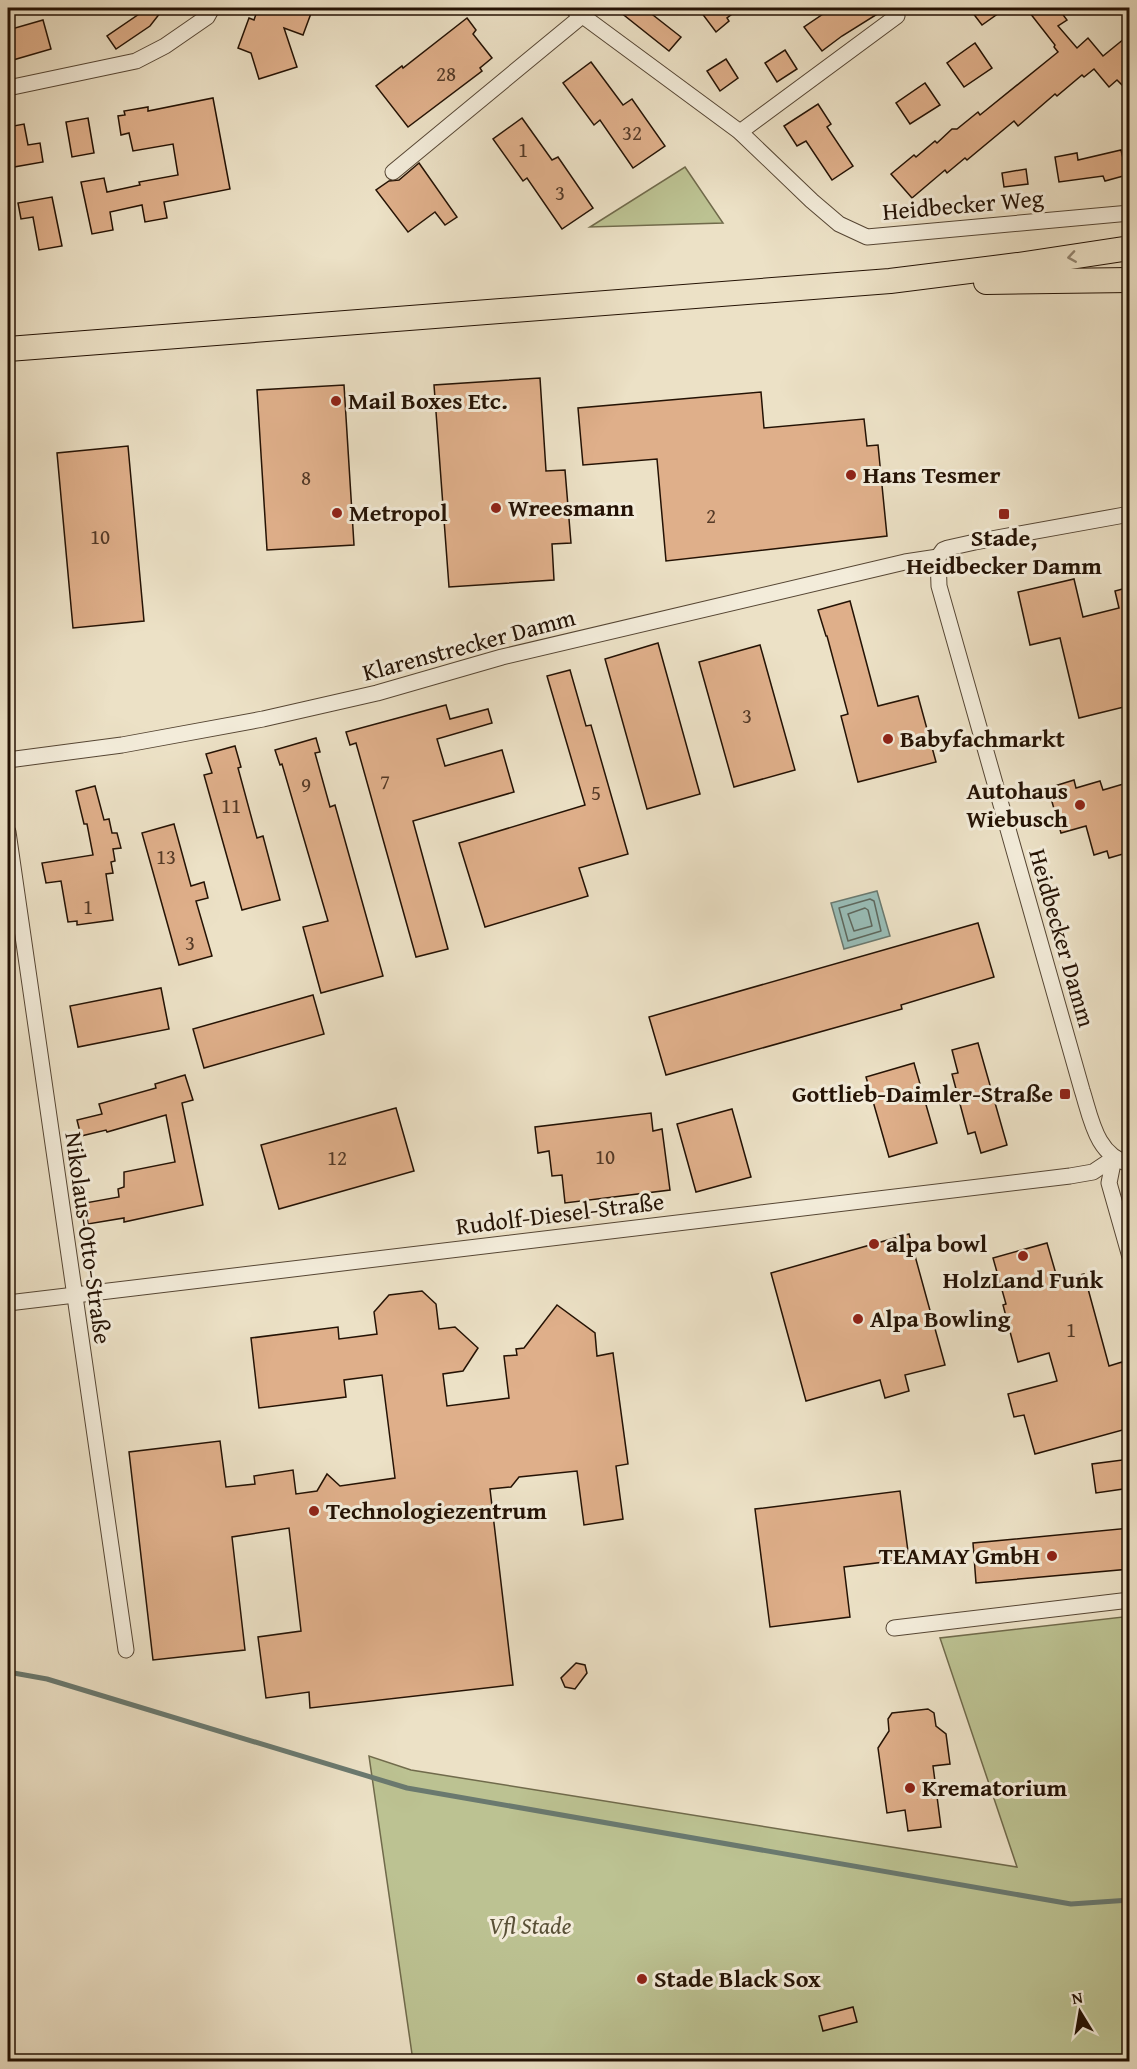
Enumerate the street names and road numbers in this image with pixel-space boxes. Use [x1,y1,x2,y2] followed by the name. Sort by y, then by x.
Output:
[881,180,1045,229] street label: Heidbecker Weg
[359,599,579,690] street label: Klarenstrecker Damm
[1020,845,1105,1031] street label: Heidbecker Damm
[56,1130,121,1346] street label: Nikolaus-Otto-Straße
[454,1183,666,1244] street label: Rudolf-Diesel-Straße

